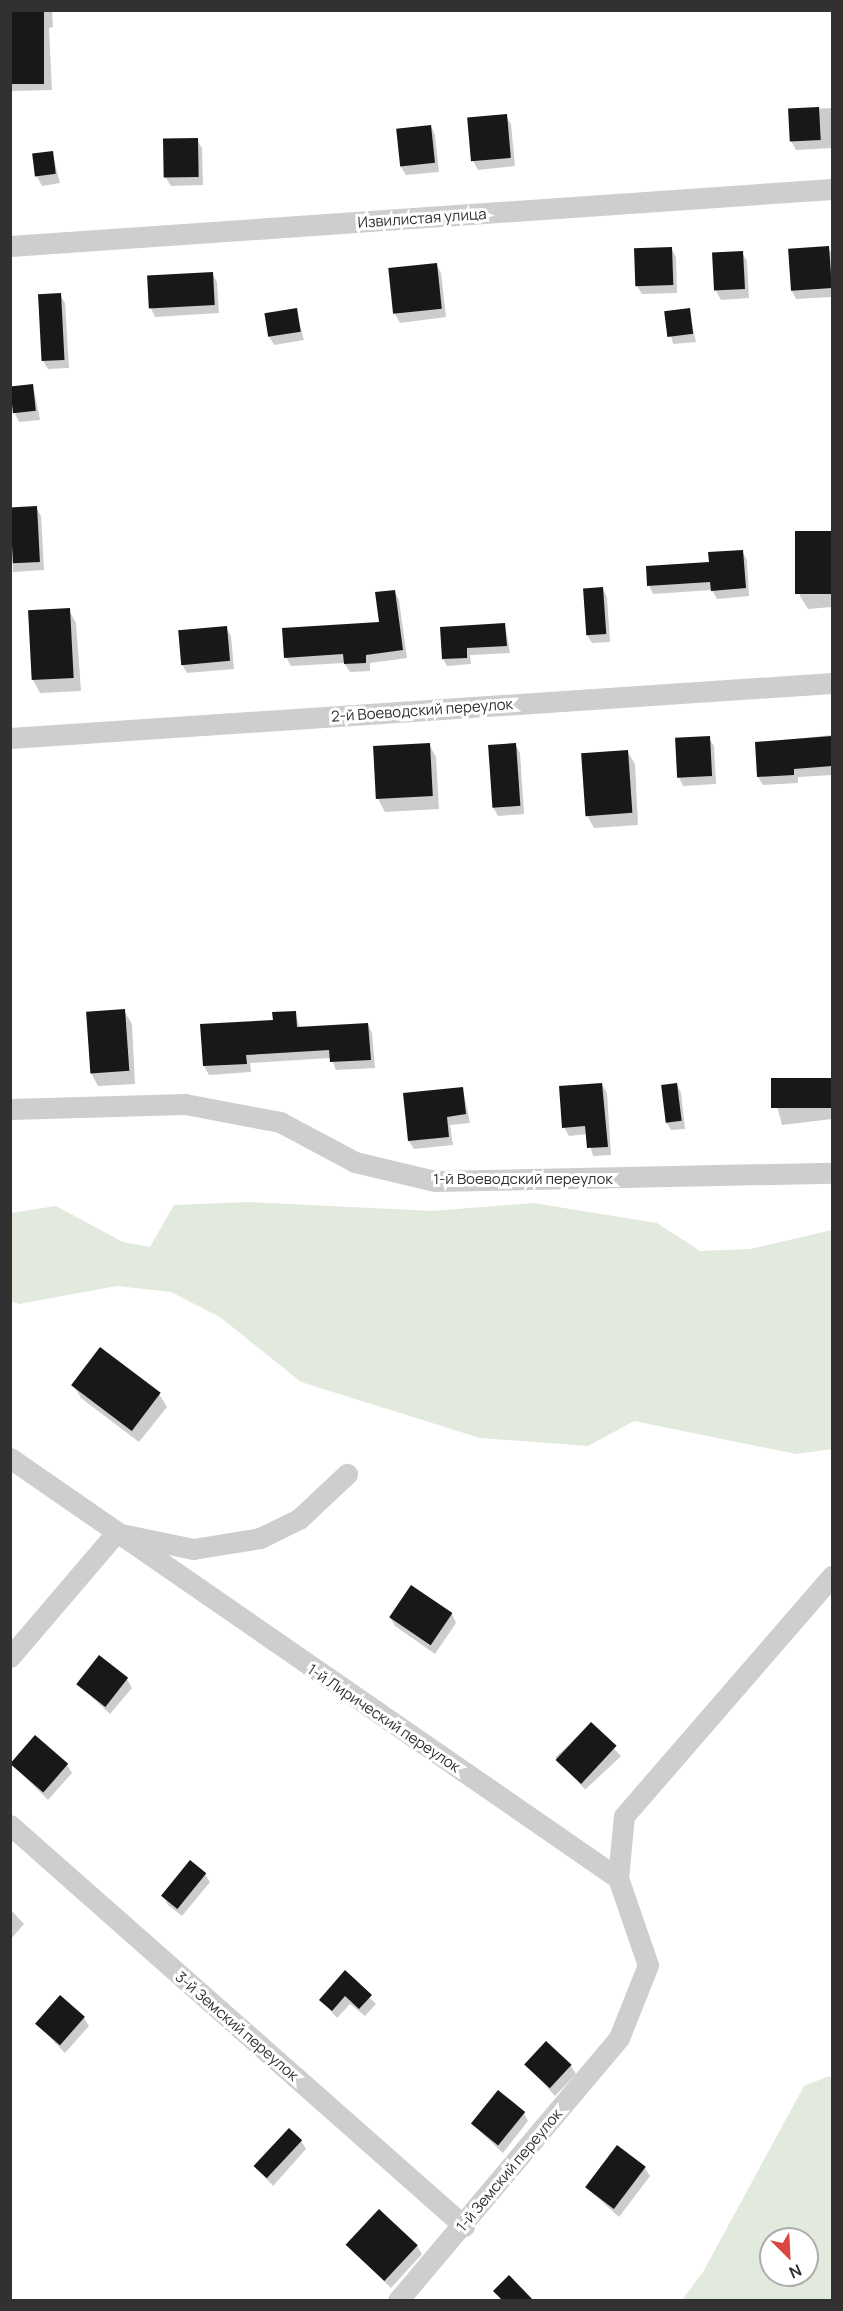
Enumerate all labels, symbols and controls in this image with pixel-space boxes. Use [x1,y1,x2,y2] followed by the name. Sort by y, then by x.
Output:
[357,205,487,231] street label: Извилистая улица
[330,695,514,725] street label: 2-й Воеводский переулок
[433,1170,613,1188] street label: 1-й Воеводский переулок
[304,1660,464,1776] street label: 1-й Лирический переулок
[172,1968,302,2084] street label: 3-й Земский переулок
[452,2105,566,2235] street label: 1-й Земский переулок
[759,2227,819,2287] north arrow
[786,2259,805,2284] text: N

